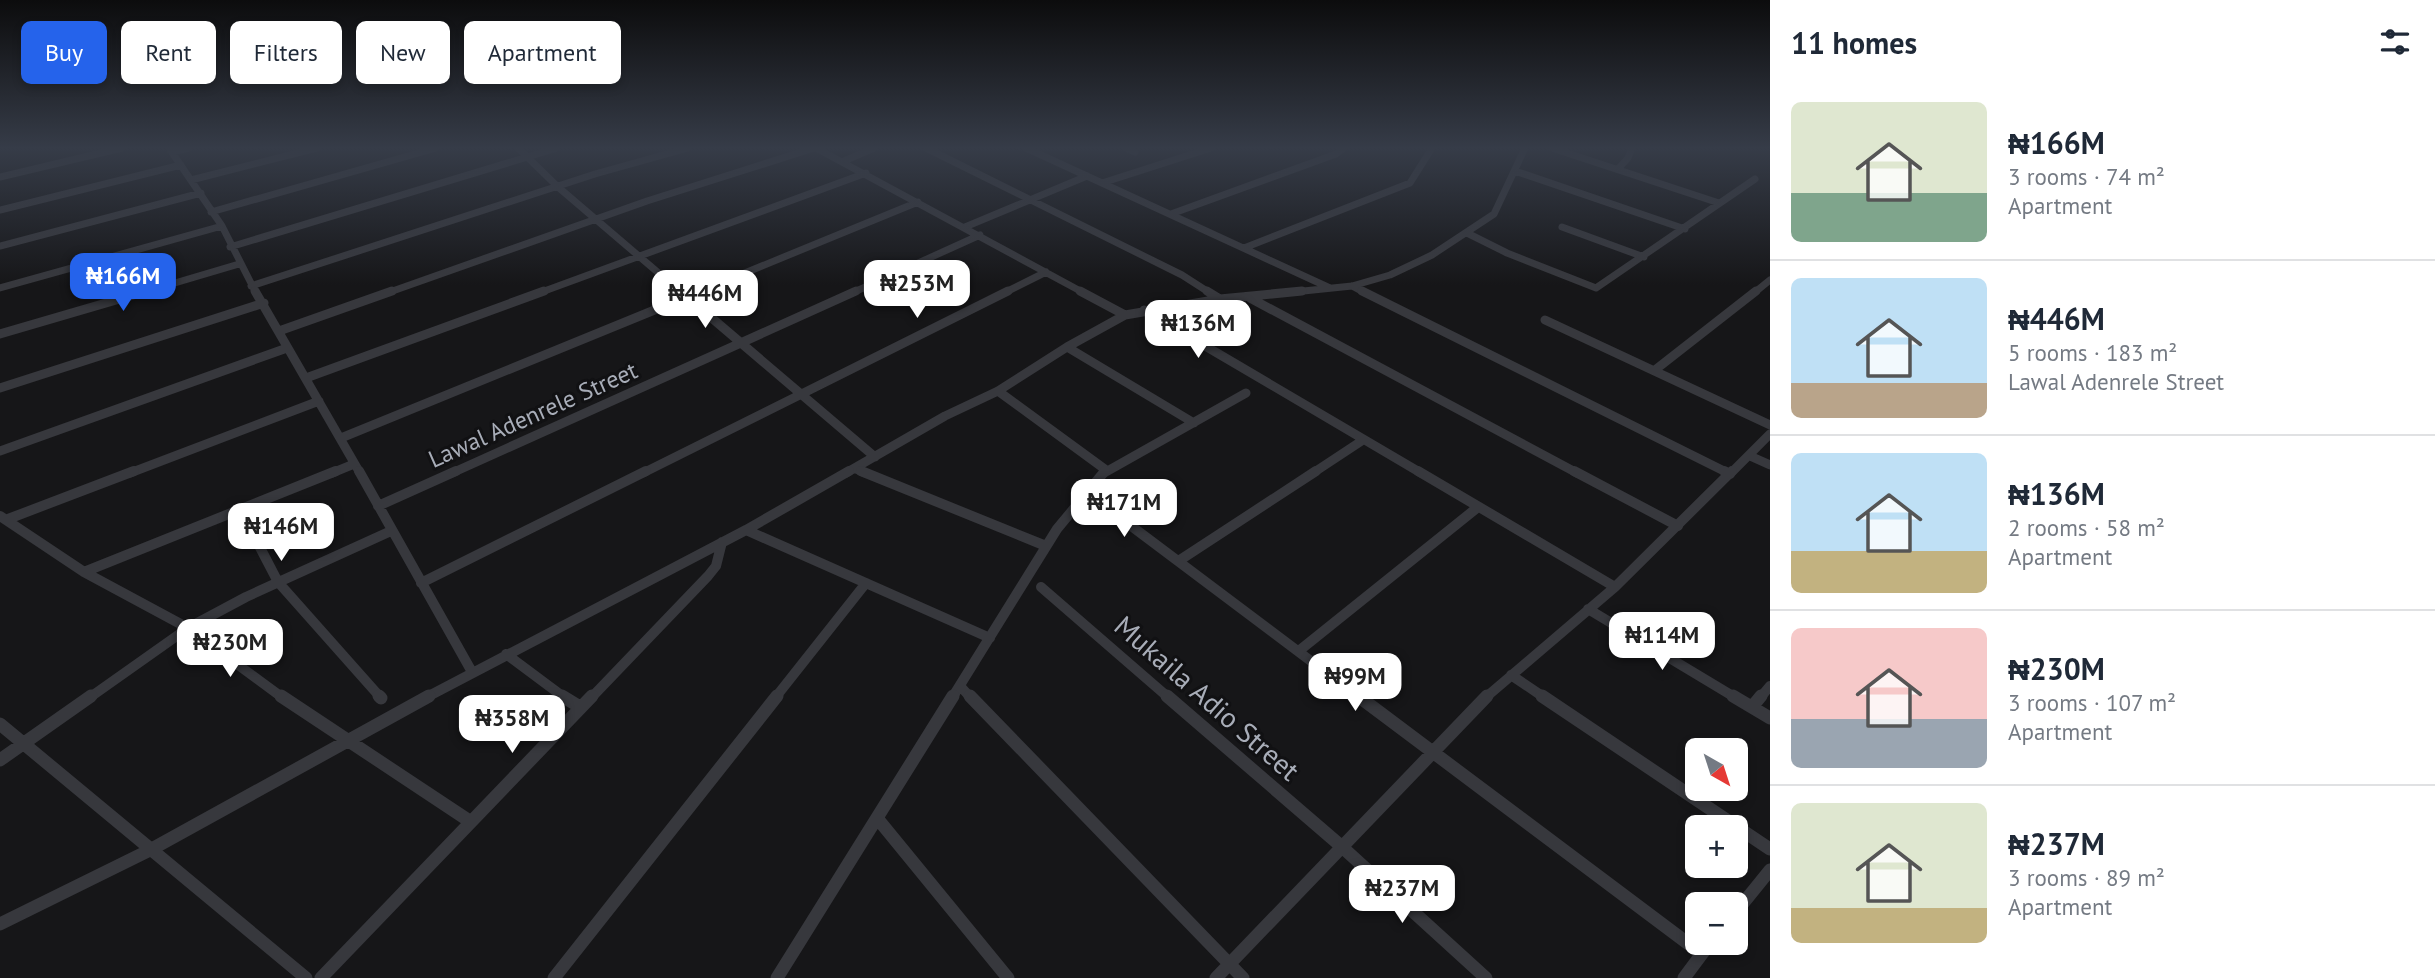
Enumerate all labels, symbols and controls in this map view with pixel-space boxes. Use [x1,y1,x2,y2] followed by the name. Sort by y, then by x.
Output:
[21,21,107,84] chip: Buy
[121,21,216,84] chip: Rent
[230,21,342,84] chip: Filters
[356,21,450,84] chip: New
[464,21,621,84] chip: Apartment
[1791,23,1917,62] text: 11 homes
[2376,23,2414,61] icon: filters
[2008,123,2105,162] text: ₦166M
[1847,130,1931,214] icon: home
[2008,162,2165,191] text: 3 rooms · 74 m²
[2008,191,2112,220] text: Apartment
[74,254,172,313] pin: ₦166M
[868,260,966,320] pin: ₦253M
[86,261,160,290] text: ₦166M
[880,268,954,297] text: ₦253M
[656,270,754,330] pin: ₦446M
[668,278,742,307] text: ₦446M
[2008,299,2105,338] text: ₦446M
[1149,300,1247,360] pin: ₦136M
[1847,306,1931,390] icon: home
[1161,308,1235,337] text: ₦136M
[2008,338,2177,367] text: 5 rooms · 183 m²
[423,355,642,475] street label: Lawal Adenrele Street
[2008,367,2224,396] text: Lawal Adenrele Street
[2008,474,2105,513] text: ₦136M
[1075,480,1173,539] pin: ₦171M
[1847,481,1931,565] icon: home
[1087,487,1161,516] text: ₦171M
[232,504,330,563] pin: ₦146M
[244,511,318,540] text: ₦146M
[2008,513,2165,542] text: 2 rooms · 58 m²
[2008,542,2112,571] text: Apartment
[1107,607,1308,789] street label: Mukaila Adio Street
[1613,612,1711,672] pin: ₦114M
[181,620,279,679] pin: ₦230M
[1625,620,1699,649] text: ₦114M
[193,627,267,656] text: ₦230M
[2008,649,2105,688] text: ₦230M
[1314,654,1396,713] pin: ₦99M
[1847,656,1931,740] icon: home
[1324,661,1386,690] text: ₦99M
[2008,688,2176,717] text: 3 rooms · 107 m²
[463,696,561,755] pin: ₦358M
[475,703,549,732] text: ₦358M
[2008,717,2112,746] text: Apartment
[1685,738,1748,802] north arrow
[1685,738,1748,955] map controls
[1685,815,1748,878] button: +
[2008,824,2105,863] text: ₦237M
[1847,831,1931,915] icon: home
[2008,863,2165,892] text: 3 rooms · 89 m²
[1353,866,1451,925] pin: ₦237M
[1365,873,1439,902] text: ₦237M
[1685,892,1748,955] button: −
[2008,892,2112,921] text: Apartment

